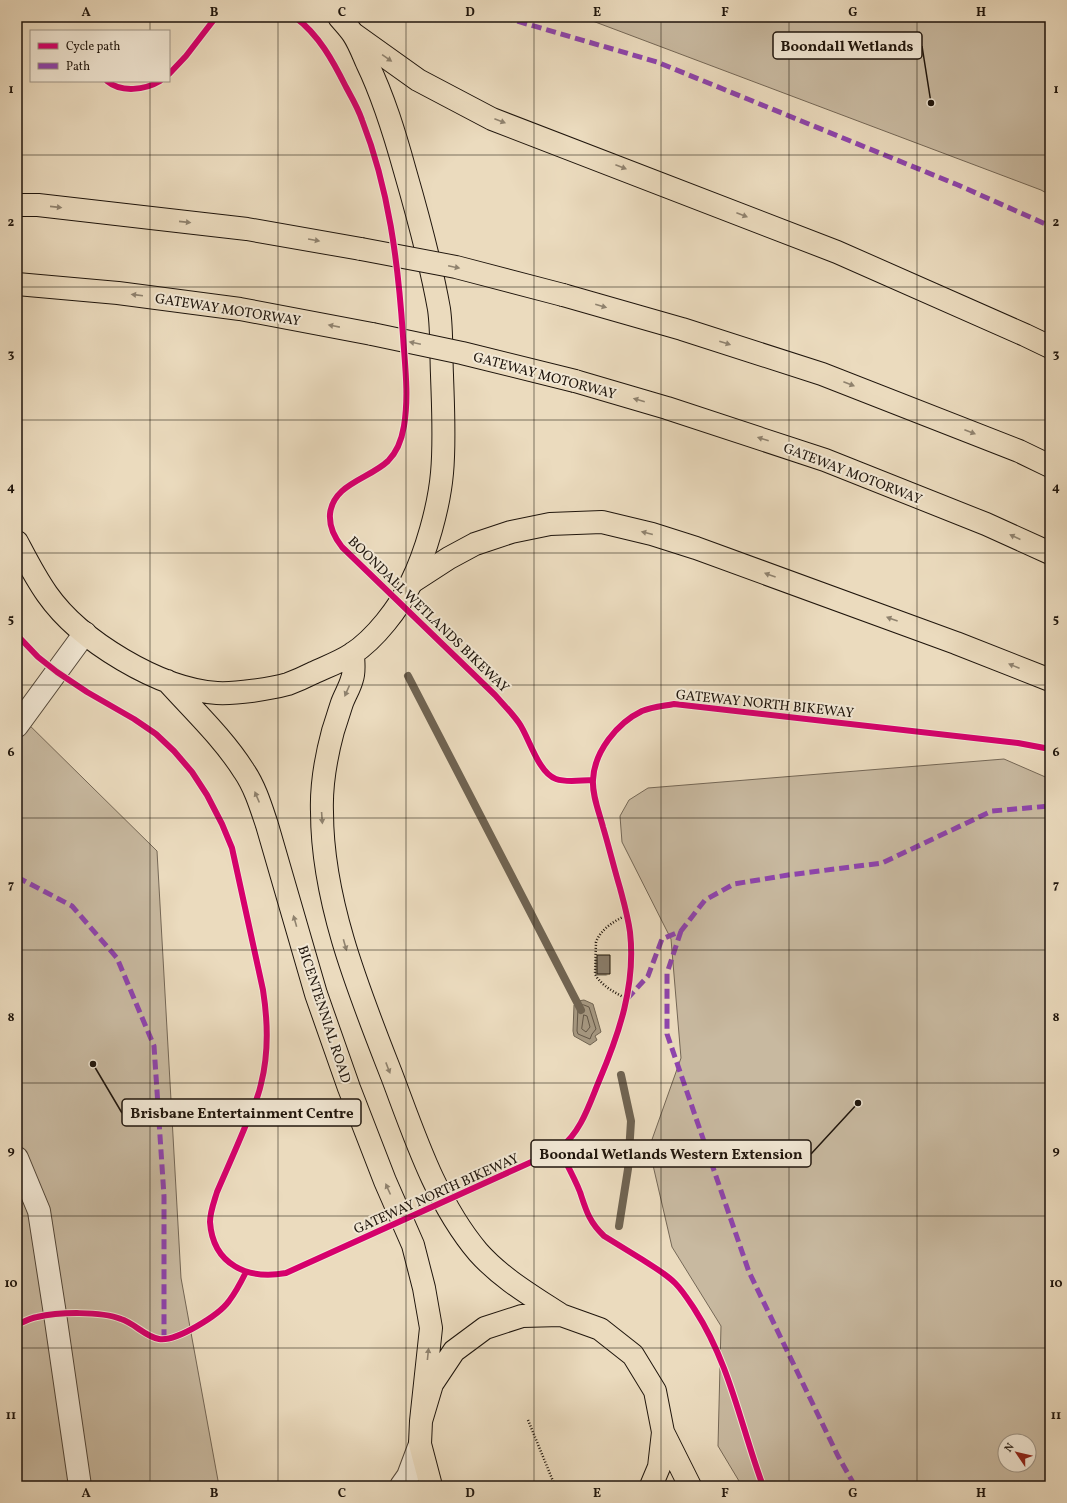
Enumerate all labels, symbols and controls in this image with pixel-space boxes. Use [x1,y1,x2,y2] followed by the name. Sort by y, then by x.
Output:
[81,4,91,22] text: A
[210,4,219,22] text: B
[338,4,346,22] text: C
[465,4,475,22] text: D
[593,4,601,22] text: E
[721,4,729,22] text: F
[848,4,858,22] text: G
[976,4,986,22] text: H
[30,30,170,82] legend
[773,32,922,59] callout: Boondall Wetlands
[780,37,914,58] text: Boondall Wetlands
[66,39,121,55] text: Cycle path
[381,54,392,62] one-way arrow
[66,59,90,75] text: Path
[8,81,14,99] text: 1
[1053,81,1059,99] text: 1
[494,119,506,125] one-way arrow
[616,165,628,171] one-way arrow
[50,204,62,211] one-way arrow
[737,212,749,218] one-way arrow
[8,214,15,232] text: 2
[1053,214,1060,232] text: 2
[179,219,191,225] one-way arrow
[308,238,320,244] one-way arrow
[448,265,461,271] one-way arrow
[154,290,302,331] street label: GATEWAY MOTORWAY
[131,292,143,298] one-way arrow
[595,303,607,309] one-way arrow
[328,323,340,329] one-way arrow
[409,339,421,345] one-way arrow
[720,340,732,346] one-way arrow
[8,346,15,364] text: 3
[1053,346,1060,364] text: 3
[471,348,618,405] street label: GATEWAY MOTORWAY
[843,382,855,388] one-way arrow
[633,397,645,403] one-way arrow
[964,429,976,435] one-way arrow
[757,436,769,442] one-way arrow
[780,439,925,510] street label: GATEWAY MOTORWAY
[7,479,15,497] text: 4
[1052,479,1060,497] text: 4
[641,529,653,535] one-way arrow
[343,533,513,698] street label: BOONDALL WETLANDS BIKEWAY
[1009,534,1020,540] one-way arrow
[764,572,776,578] one-way arrow
[8,611,14,629] text: 5
[1053,611,1059,629] text: 5
[886,616,898,622] one-way arrow
[1008,663,1019,669] one-way arrow
[344,686,350,697] one-way arrow
[675,686,855,723] street label: GATEWAY NORTH BIKEWAY
[7,744,15,762] text: 6
[1052,744,1060,762] text: 6
[254,792,260,803] one-way arrow
[319,812,326,824] one-way arrow
[8,877,14,895] text: 7
[1053,877,1059,895] text: 7
[292,915,298,927] one-way arrow
[342,939,348,951] one-way arrow
[292,943,355,1086] street label: BICENTENNIAL ROAD
[7,1009,15,1027] text: 8
[1052,1009,1060,1027] text: 8
[386,1062,392,1074] one-way arrow
[122,1099,361,1126] callout: Brisbane Entertainment Centre
[130,1104,354,1125] text: Brisbane Entertainment Centre
[531,1140,811,1167] callout: Boondal Wetlands Western Extension
[7,1142,15,1160] text: 9
[1052,1142,1060,1160] text: 9
[539,1145,803,1166] text: Boondal Wetlands Western Extension
[351,1149,522,1239] street label: GATEWAY NORTH BIKEWAY
[385,1184,391,1195] one-way arrow
[4,1275,18,1293] text: 10
[1049,1275,1063,1293] text: 10
[425,1348,432,1360] one-way arrow
[6,1407,16,1425] text: 11
[1051,1407,1061,1425] text: 11
[997,1433,1037,1473] north arrow
[1002,1441,1018,1456] text: N
[81,1485,91,1503] text: A
[210,1485,219,1503] text: B
[338,1485,346,1503] text: C
[465,1485,475,1503] text: D
[593,1485,601,1503] text: E
[721,1485,729,1503] text: F
[848,1485,858,1503] text: G
[976,1485,986,1503] text: H

